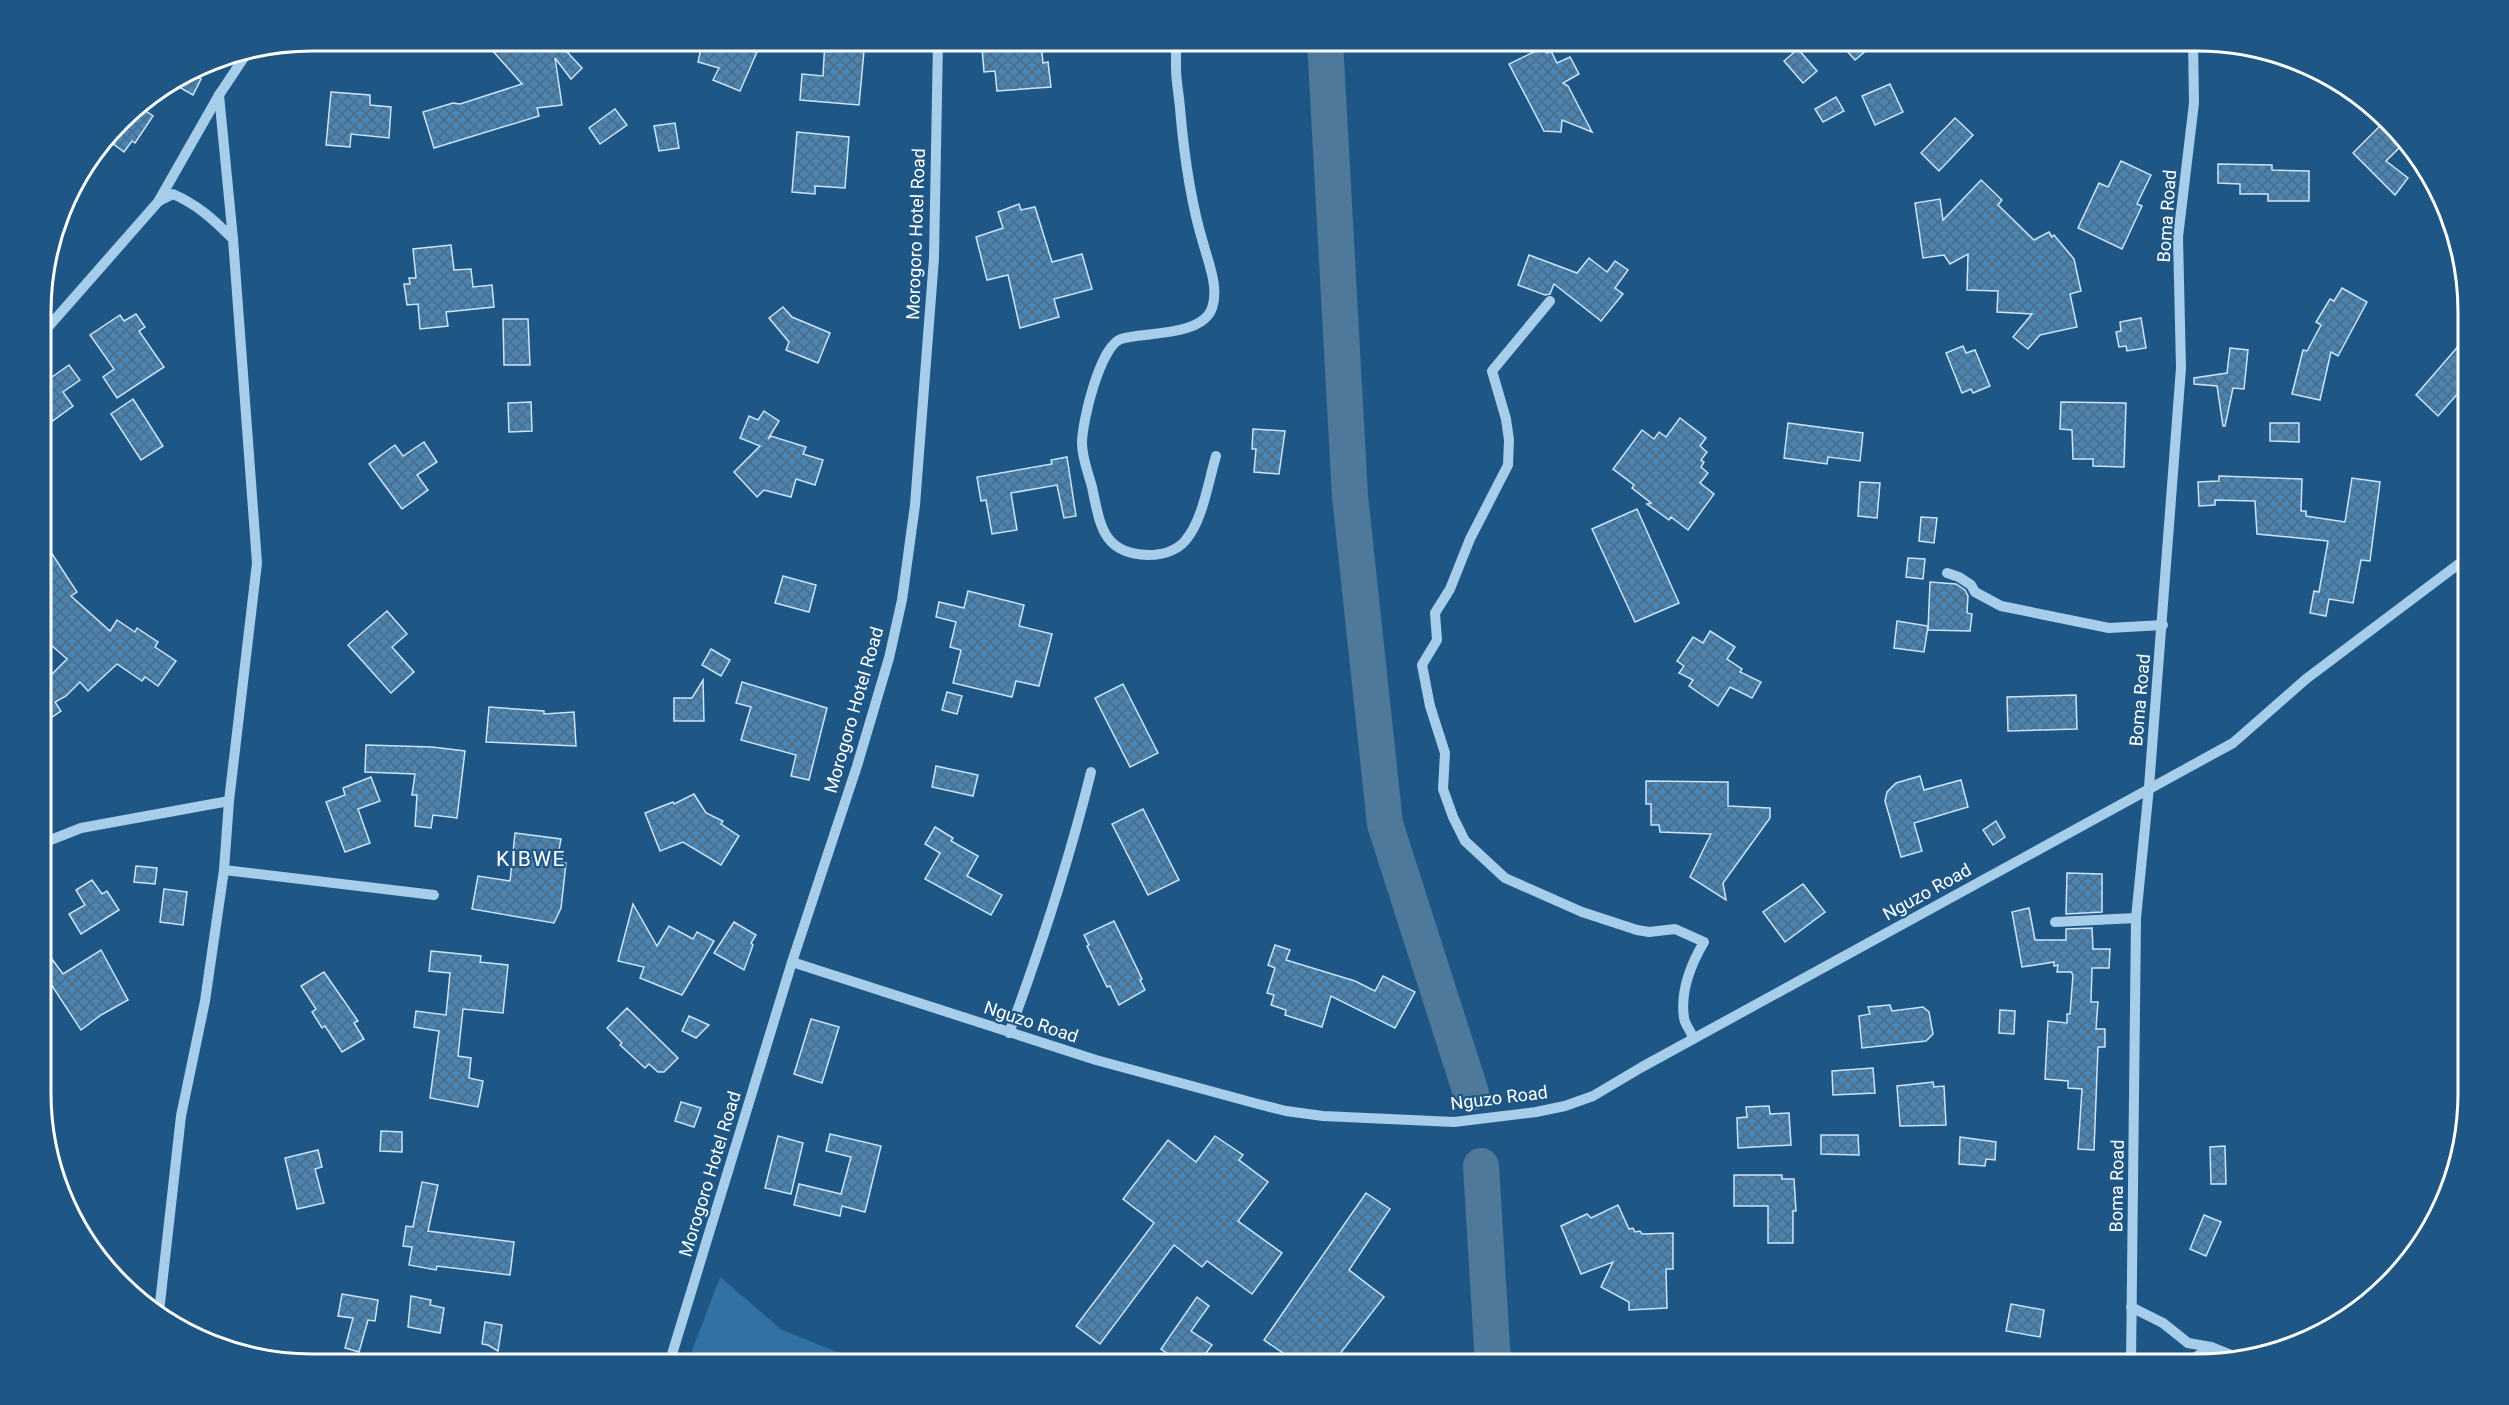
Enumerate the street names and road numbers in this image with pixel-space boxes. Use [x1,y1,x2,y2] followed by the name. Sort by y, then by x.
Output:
[902,148,929,320] street label: Morogoro Hotel Road
[2153,169,2180,263] street label: Boma Road
[820,624,887,795] street label: Morogoro Hotel Road
[2125,653,2154,747] street label: Boma Road
[1879,859,1975,924] street label: Nguzo Road
[981,996,1081,1047] street label: Nguzo Road
[1449,1081,1549,1114] street label: Nguzo Road
[674,1089,745,1259] street label: Morogoro Hotel Road
[2105,1139,2128,1233] street label: Boma Road

